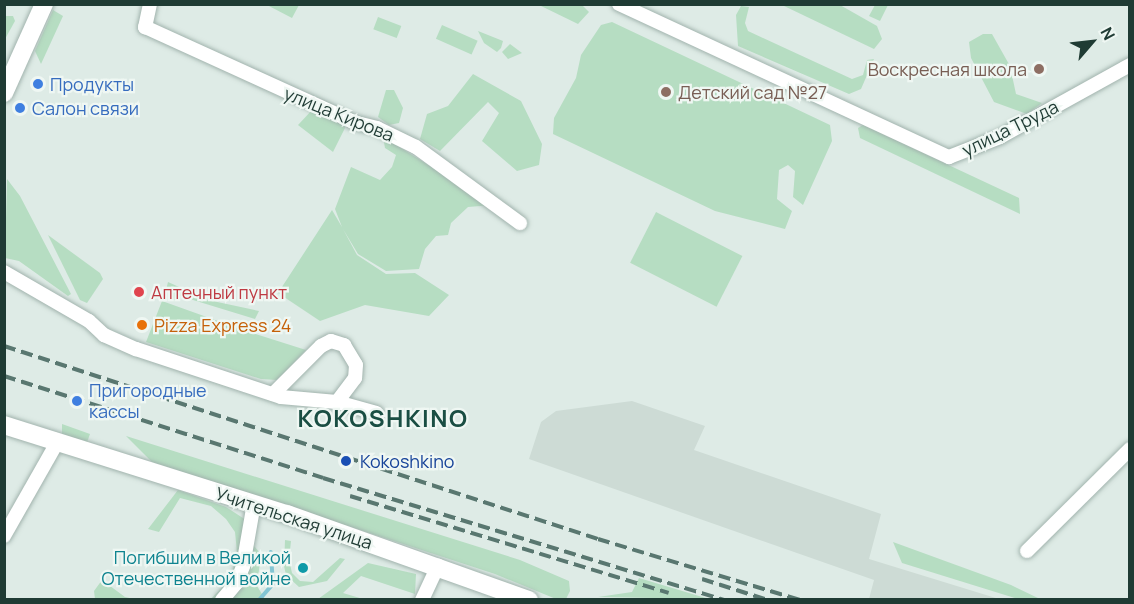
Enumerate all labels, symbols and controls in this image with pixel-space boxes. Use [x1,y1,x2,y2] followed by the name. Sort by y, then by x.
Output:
[1062,12,1122,72] north arrow
[1095,23,1120,44] text: N
[868,58,1027,80] place label: Воскресная школа
[1032,62,1046,76] marker: Воскресная школа
[50,73,134,95] place label: Продукты
[31,77,45,91] marker: Продукты
[678,81,827,103] place label: Детский сад №27
[281,82,397,146] street label: улица Кирова
[659,85,673,99] marker: Детский сад №27
[958,95,1062,161] street label: улица Труда
[32,97,139,119] place label: Салон связи
[13,101,27,115] marker: Салон связи
[151,281,287,303] place label: Аптечный пункт
[132,285,146,299] marker: Аптечный пункт
[154,314,291,336] place label: Pizza Express 24
[135,318,149,332] marker: Pizza Express 24
[89,380,206,422] place label: Пригородные кассы
[70,394,84,408] marker: Пригородные кассы
[298,404,468,432] district label: KOKOSHKINO
[360,450,454,472] place label: Kokoshkino
[337,452,355,470] marker: Kokoshkino
[213,482,375,554] street label: Учительская улица
[102,547,291,590] place label: Погибшим в Великой Отечественной войне
[296,561,310,575] marker: Погибшим в Великой Отечественной войне

